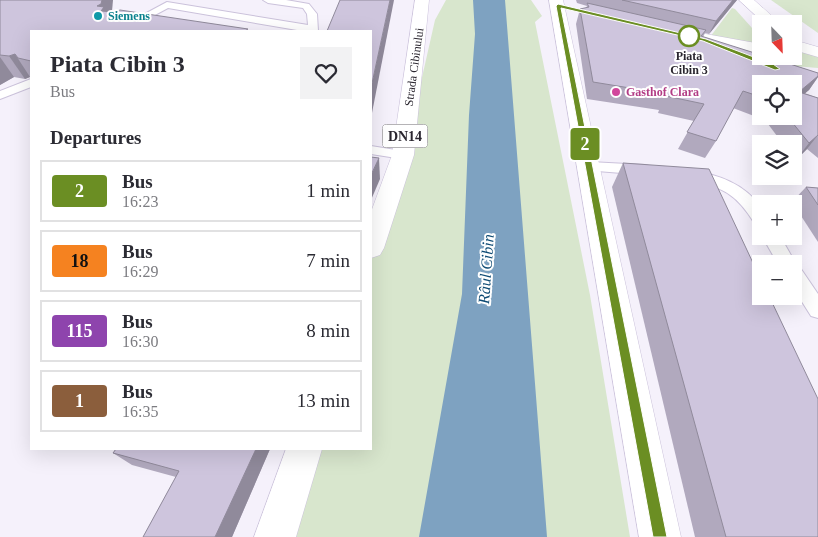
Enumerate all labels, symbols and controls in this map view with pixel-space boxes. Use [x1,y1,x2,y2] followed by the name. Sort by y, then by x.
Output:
[108,9,150,23] place label: Siemens
[92,10,104,22] marker: Siemens
[752,15,802,65] north arrow
[752,15,802,305] map controls
[678,25,700,47] marker: Piata Cibin 3
[402,26,427,107] street label: Strada Cibinului
[300,47,352,99] button: heart
[670,49,708,77] place label: Piata Cibin 3
[50,51,185,77] text: Piata Cibin 3
[752,75,802,125] button: locate
[50,83,75,100] text: Bus
[626,85,699,99] place label: Gasthof Clara
[610,86,622,98] marker: Gasthof Clara
[382,124,428,148] road number: DN14
[50,127,141,148] text: Departures
[569,128,601,160] line badge: 2
[581,134,590,154] text: 2
[752,135,802,185] button: layers
[122,171,153,192] text: Bus
[306,180,350,201] text: 1 min
[75,181,84,201] text: 2
[122,193,158,210] text: 16:23
[752,195,802,245] button: +
[475,234,497,305] water label: Râul Cibin
[122,241,153,262] text: Bus
[306,250,350,271] text: 7 min
[71,251,89,271] text: 18
[752,255,802,305] button: −
[122,263,158,280] text: 16:29
[122,311,153,332] text: Bus
[306,320,350,341] text: 8 min
[66,321,93,341] text: 115
[122,333,158,350] text: 16:30
[122,381,153,402] text: Bus
[297,390,350,411] text: 13 min
[75,391,84,411] text: 1
[122,403,158,420] text: 16:35

